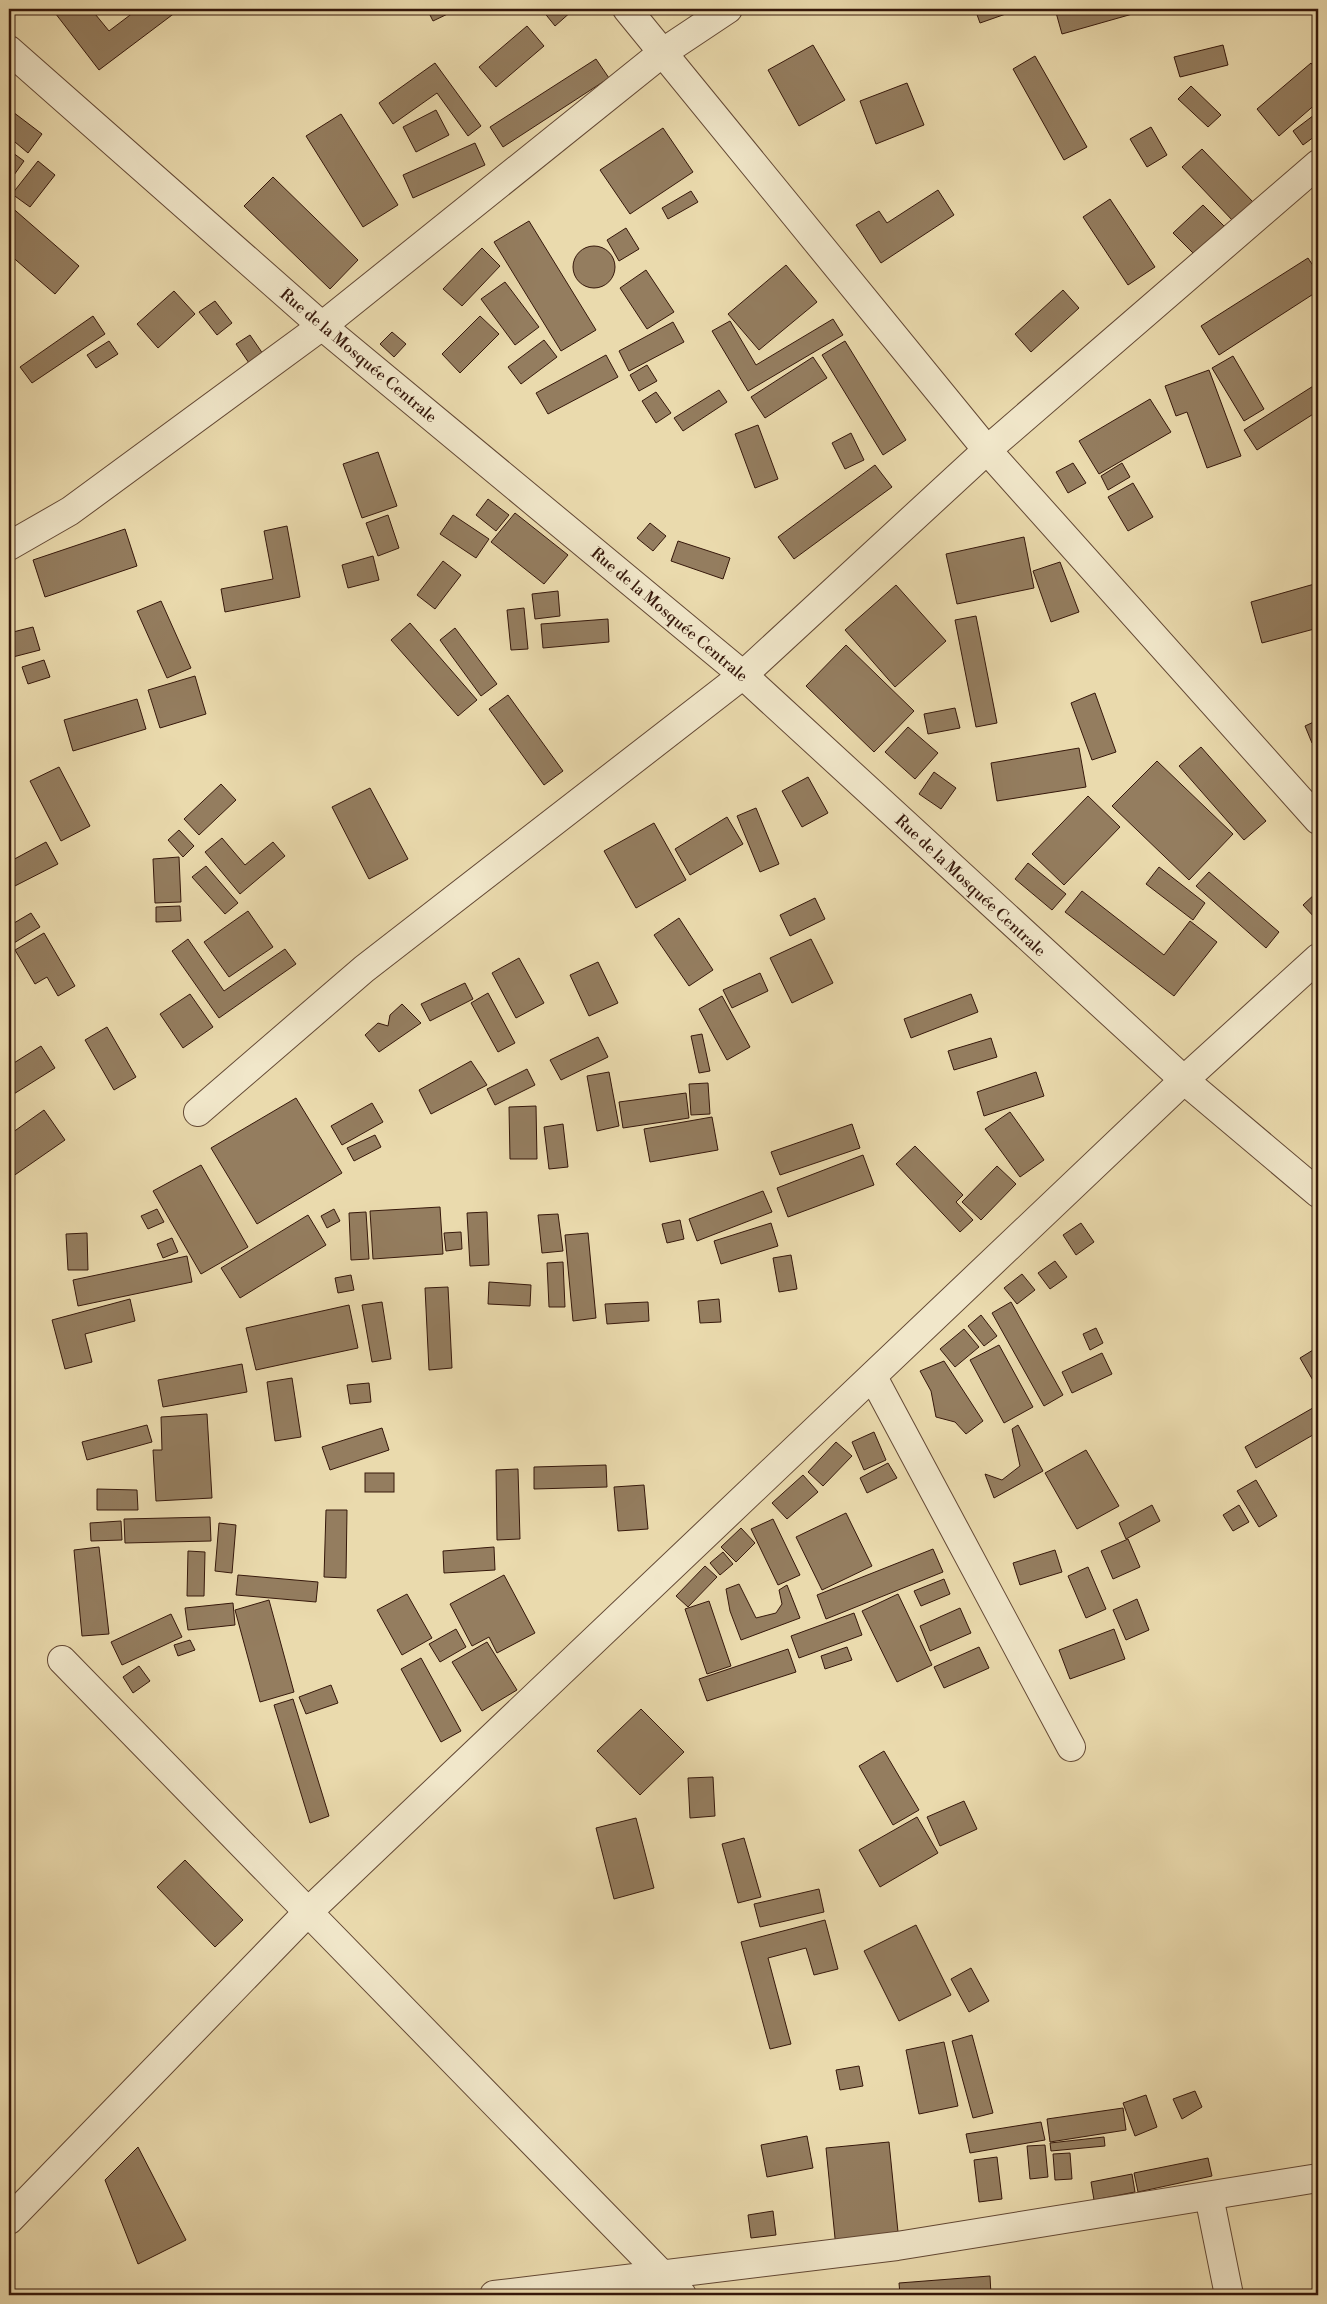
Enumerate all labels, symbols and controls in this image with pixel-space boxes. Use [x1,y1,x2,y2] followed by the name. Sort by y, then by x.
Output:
[276,284,441,427] street label: Rue de la Mosquée Centrale
[587,543,752,686] street label: Rue de la Mosquée Centrale
[891,811,1050,961] street label: Rue de la Mosquée Centrale

